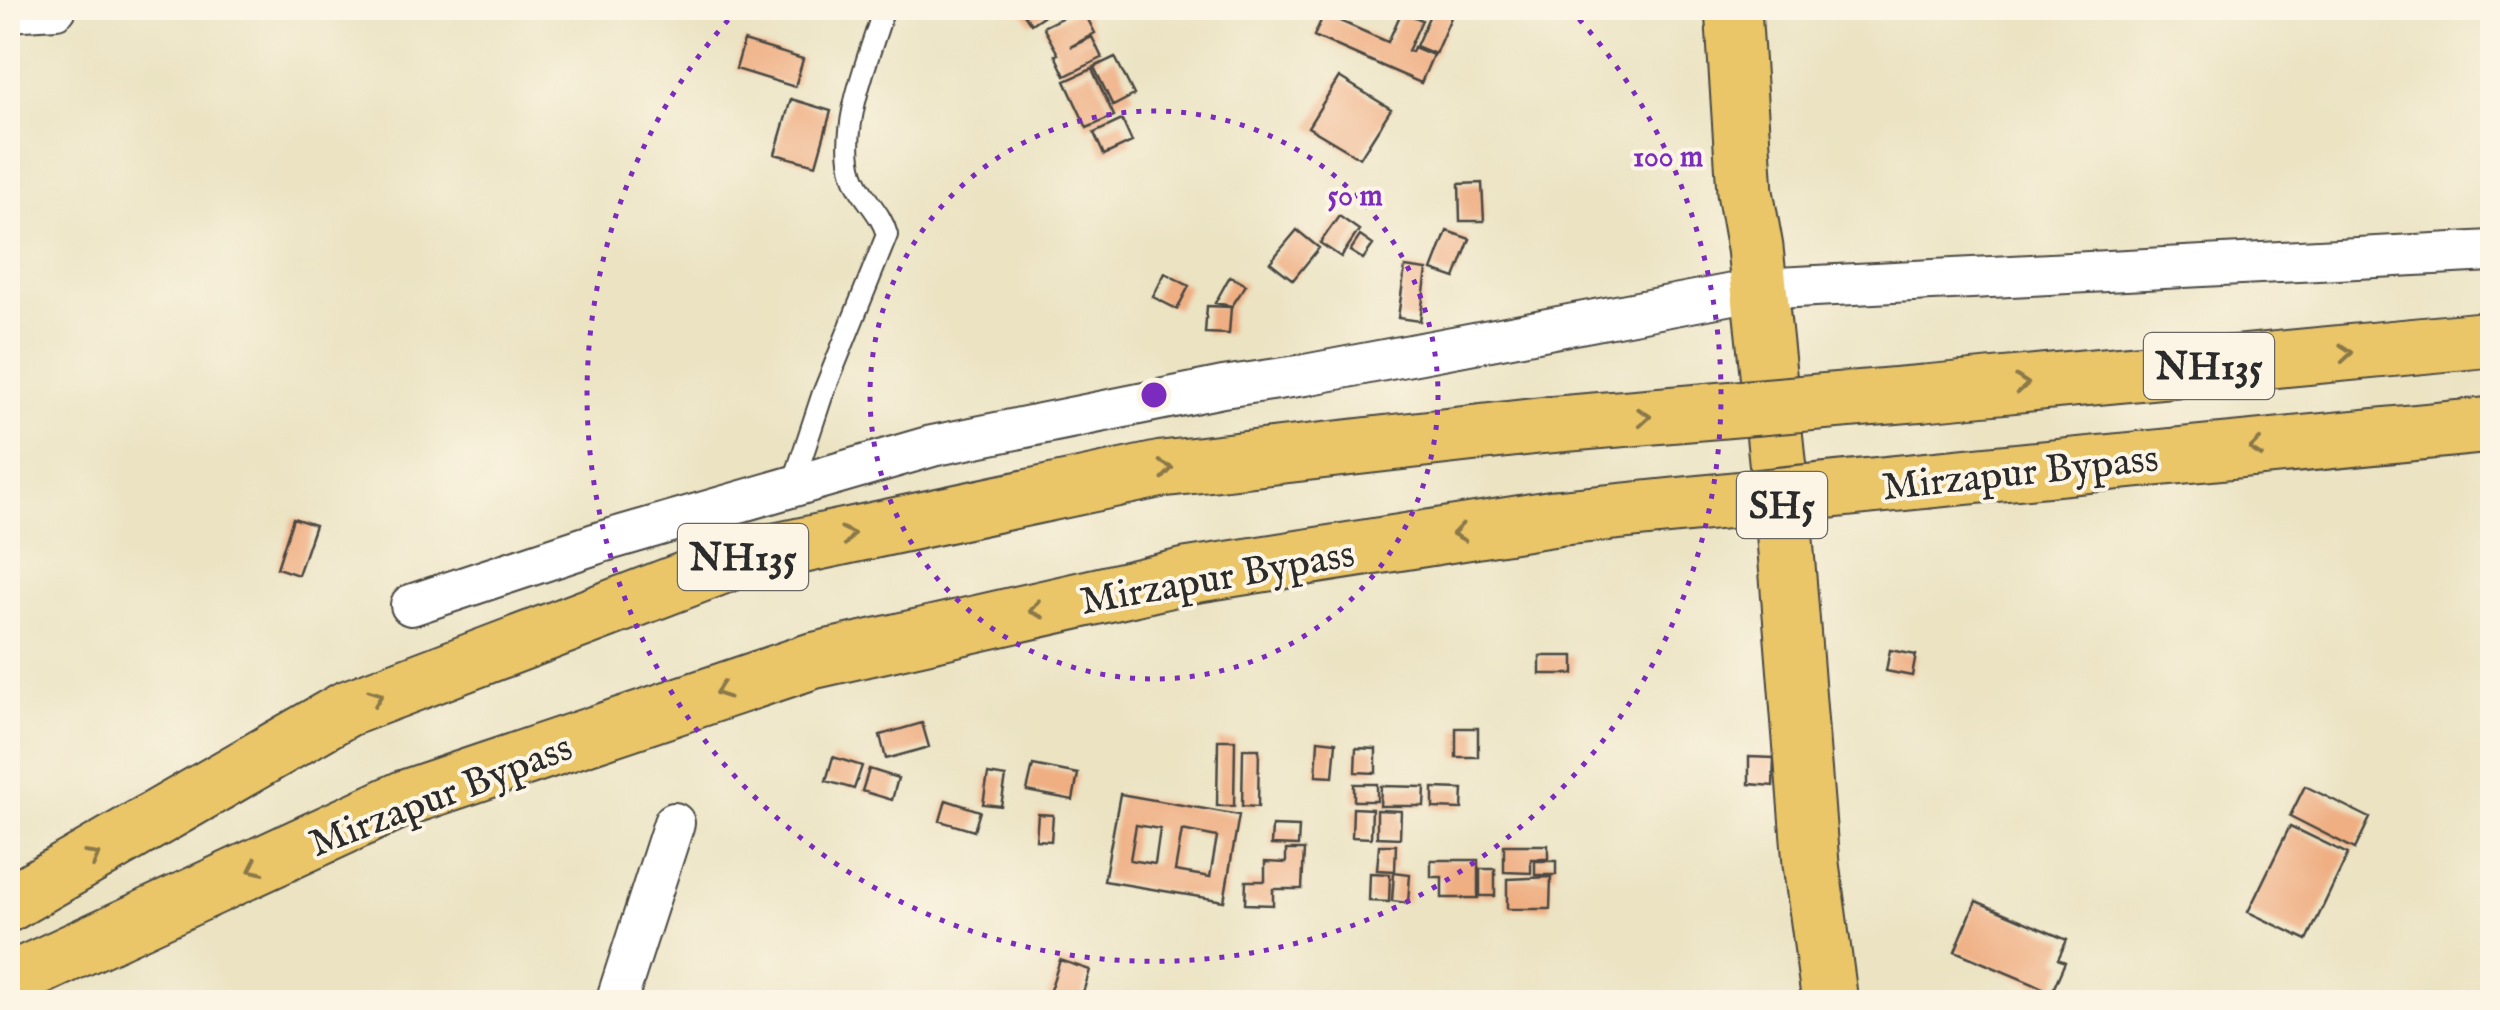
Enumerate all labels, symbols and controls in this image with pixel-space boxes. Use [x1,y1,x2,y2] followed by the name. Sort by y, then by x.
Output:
[1633,139,1703,177] text: 100 m
[1327,178,1383,216] text: 50 m
[2144,333,2274,399] road number: NH135
[2338,343,2354,364] one-way arrow
[2015,373,2031,395] one-way arrow
[1136,377,1172,413] centre of rings
[1637,406,1653,428] one-way arrow
[1880,435,2161,514] street label: Mirzapur Bypass
[2248,436,2264,458] one-way arrow
[1158,460,1174,481] one-way arrow
[1737,472,1827,538] road number: SH5
[1451,522,1467,543] one-way arrow
[678,524,808,590] road number: NH135
[839,526,856,547] one-way arrow
[1076,530,1359,629] street label: Mirzapur Bypass
[1028,598,1045,619] one-way arrow
[714,680,731,700] one-way arrow
[366,689,383,709] one-way arrow
[302,724,580,871] street label: Mirzapur Bypass
[82,850,100,869] one-way arrow
[247,855,265,875] one-way arrow

